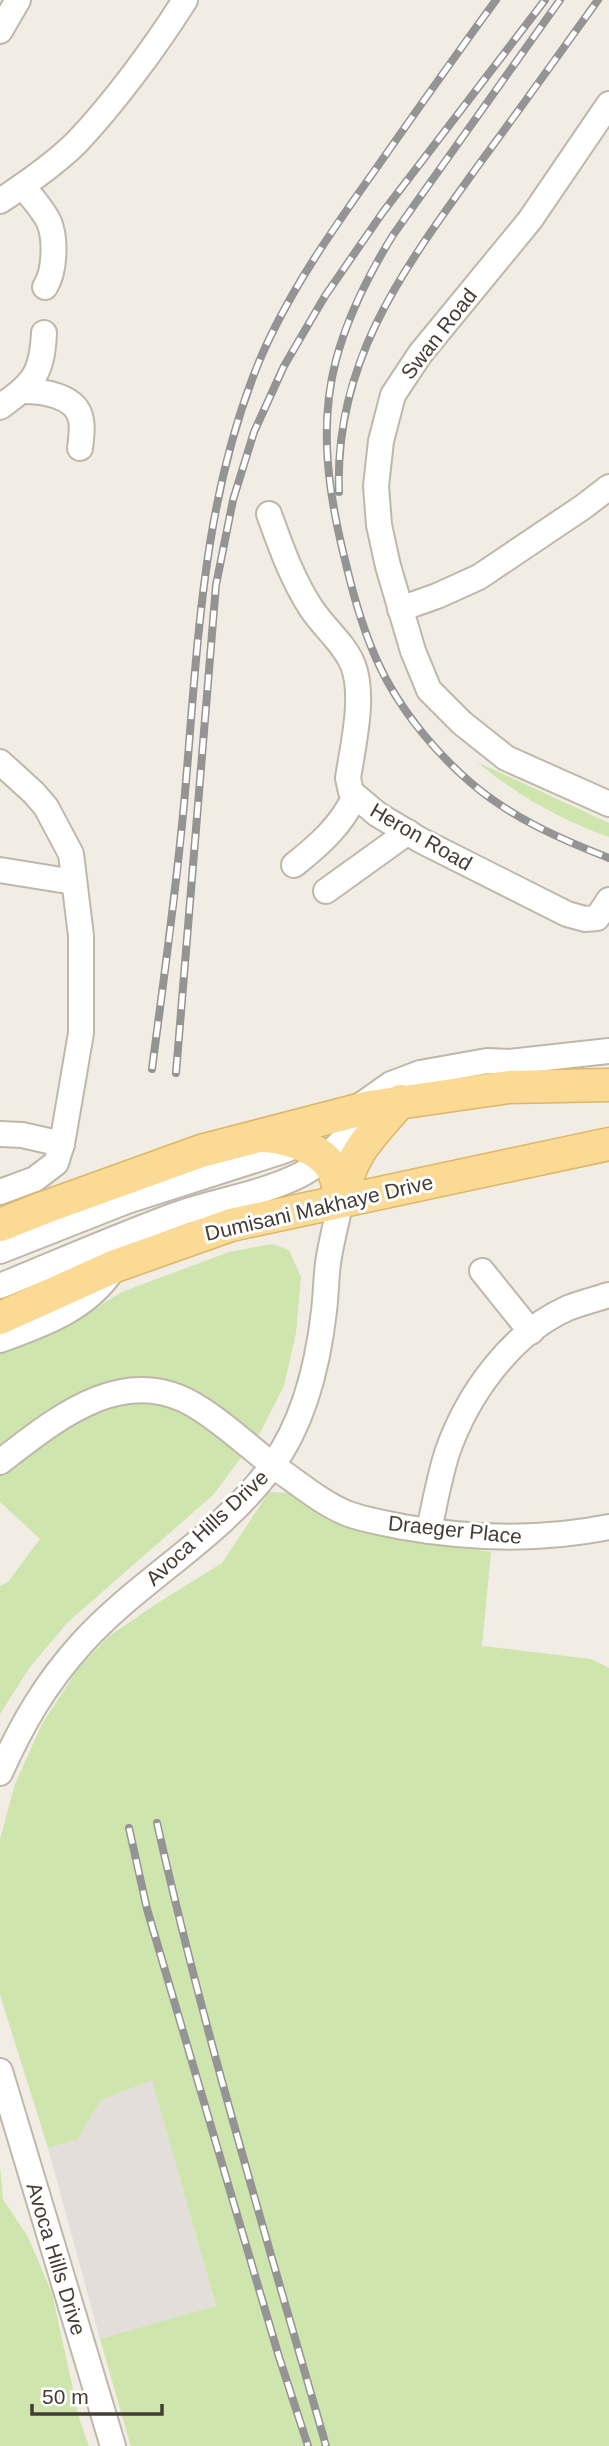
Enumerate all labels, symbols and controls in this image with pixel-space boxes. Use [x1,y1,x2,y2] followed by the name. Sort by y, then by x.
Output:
[396,284,481,384] street label: Swan Road
[366,798,476,875] street label: Heron Road
[203,1170,435,1245] street label: Dumisani Makhaye Drive
[141,1465,272,1590] street label: Avoca Hills Drive
[387,1511,523,1548] street label: Draeger Place
[22,2180,91,2338] street label: Avoca Hills Drive
[32,2372,161,2416] scale bar
[42,2385,89,2408] text: 50 m

